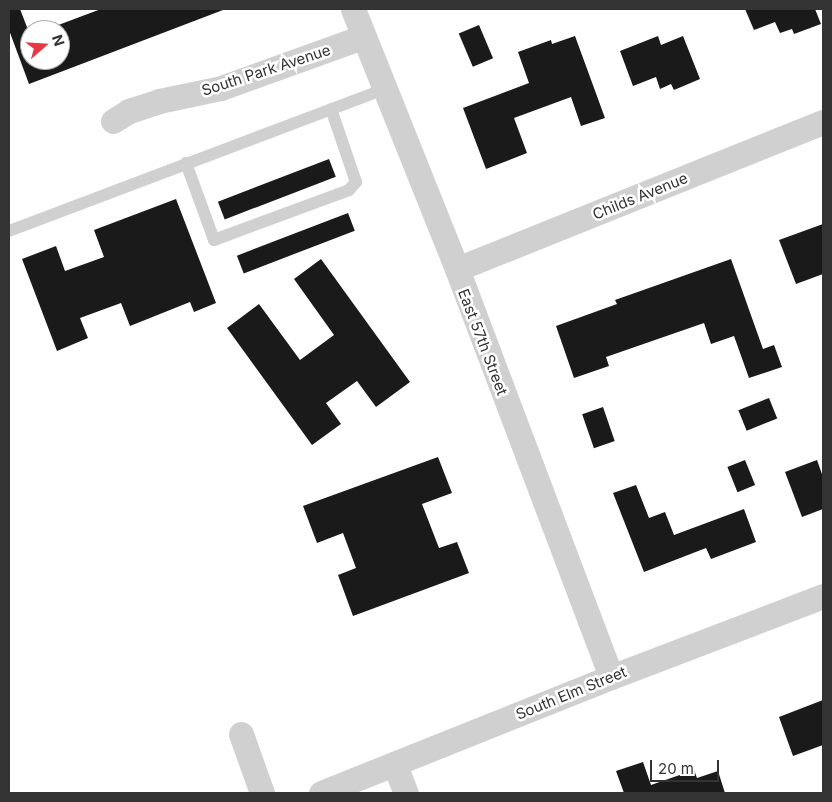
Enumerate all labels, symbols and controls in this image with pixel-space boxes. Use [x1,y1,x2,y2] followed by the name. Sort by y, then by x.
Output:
[20,20,70,70] north arrow
[49,32,68,48] text: N
[199,41,333,99] street label: South Park Avenue
[590,169,690,223] street label: Childs Avenue
[454,286,512,398] street label: East 57th Street
[513,663,629,723] street label: South Elm Street
[652,750,721,782] scale bar
[658,759,694,778] text: 20 m

